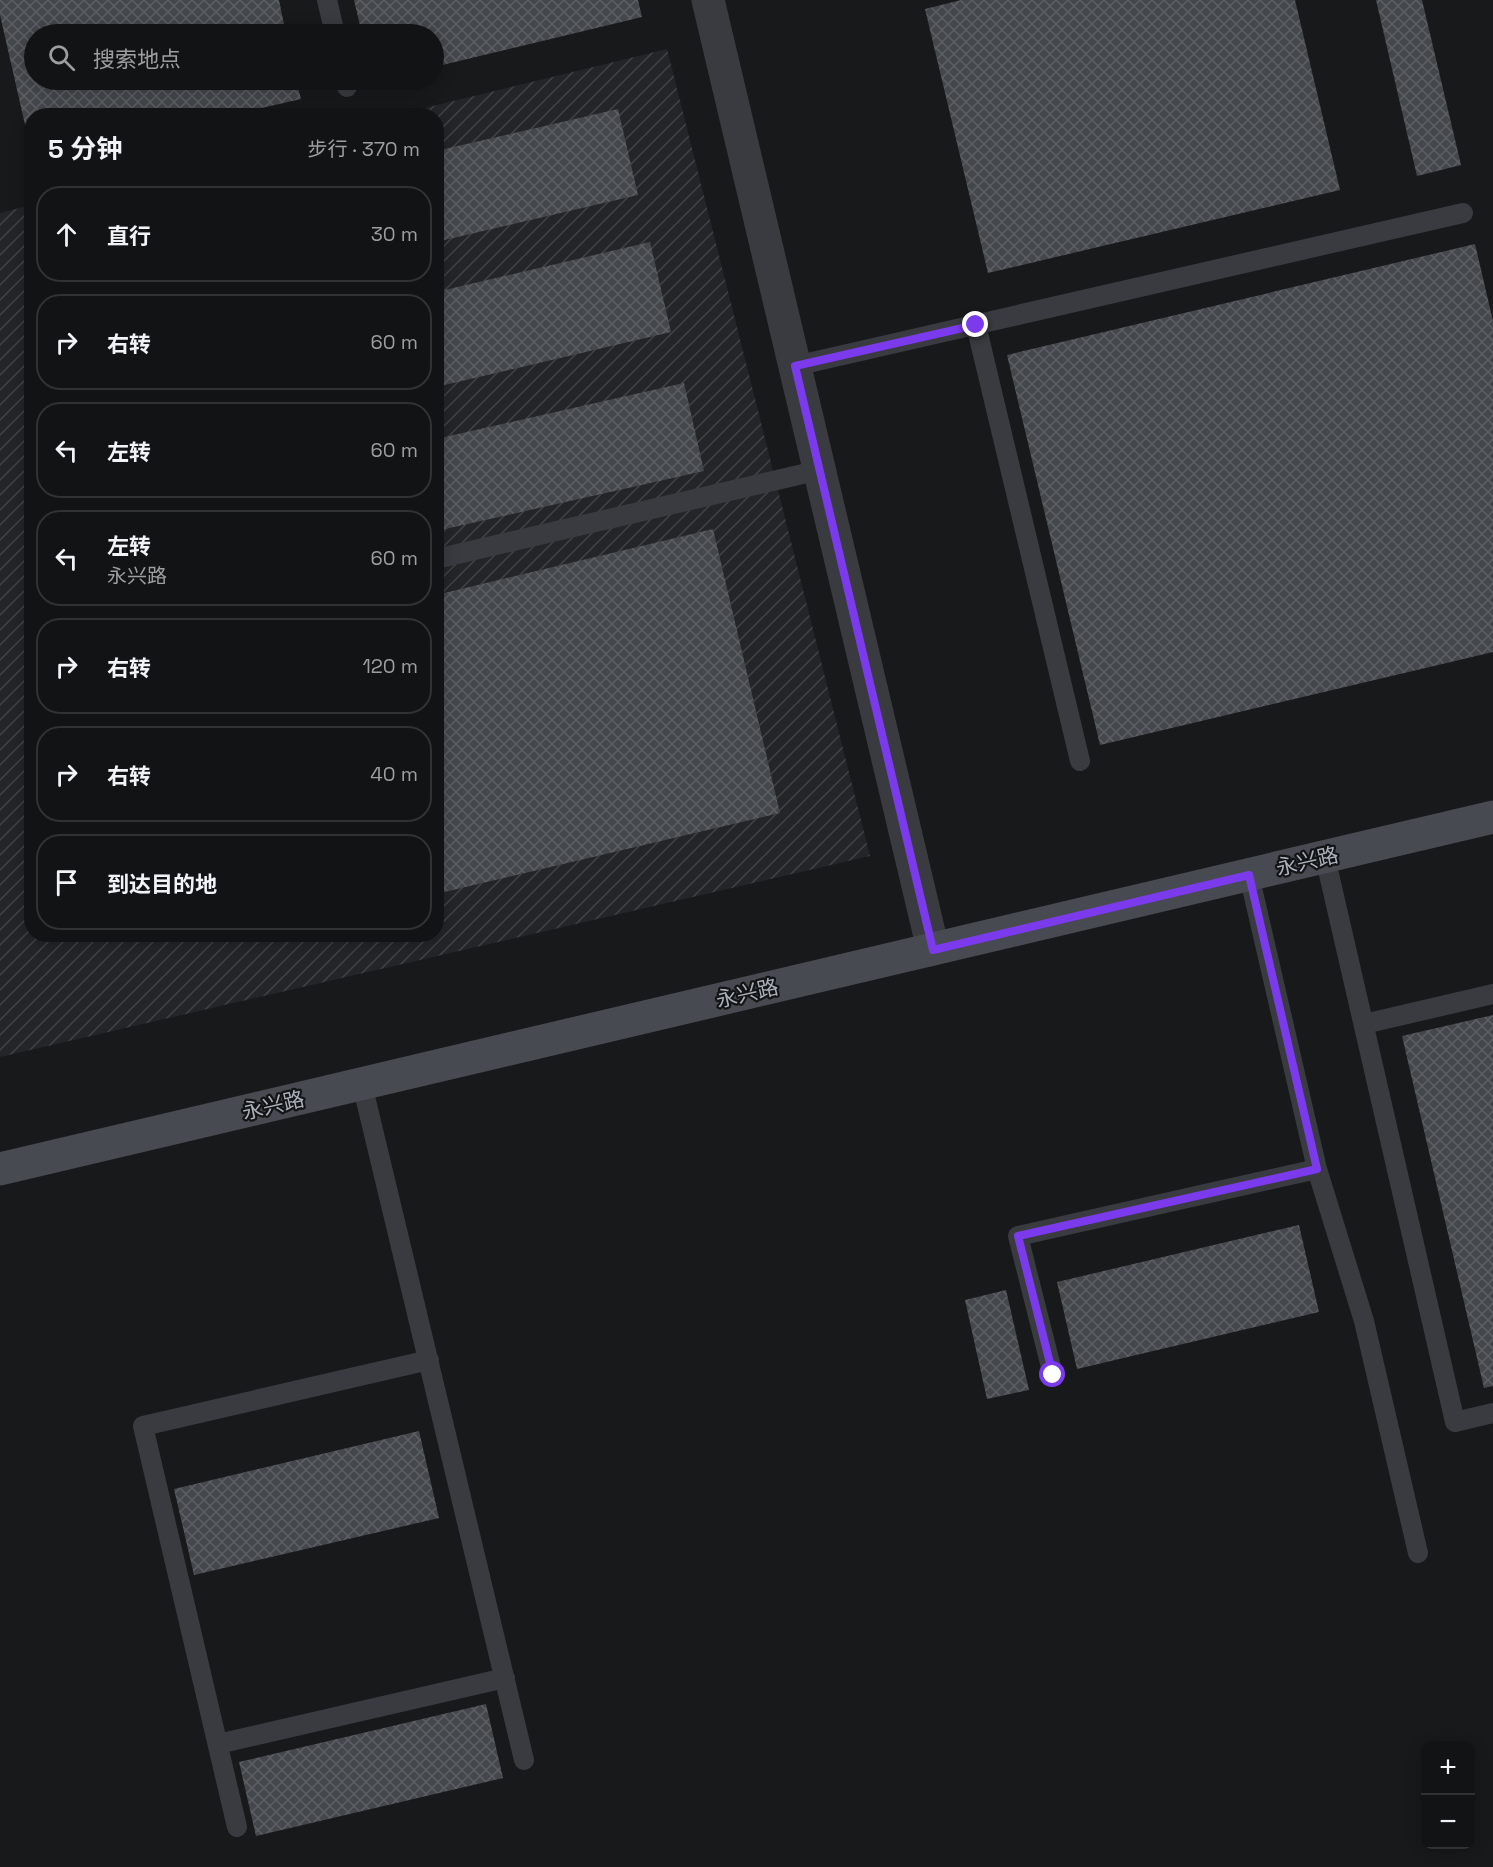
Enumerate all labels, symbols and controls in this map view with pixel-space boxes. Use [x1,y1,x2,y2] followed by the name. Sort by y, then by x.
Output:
[24,24,444,90] search box
[45,41,78,74] icon: search
[93,45,181,73] text: 搜索地点
[48,132,122,166] text: 5 分钟
[308,136,420,162] text: 步行 · 370 m
[50,218,83,251] icon: ahead
[371,221,418,247] text: 30 m
[107,222,151,250] text: 直行
[962,311,988,337] route end
[50,326,83,359] icon: right
[371,329,418,355] text: 60 m
[107,330,151,358] text: 右转
[50,434,83,467] icon: left
[371,437,418,463] text: 60 m
[107,438,151,466] text: 左转
[107,532,151,560] text: 左转
[50,542,83,575] icon: left
[371,545,418,571] text: 60 m
[107,563,167,589] text: 永兴路
[50,650,83,683] icon: right
[362,653,418,679] text: 120 m
[107,654,151,682] text: 右转
[50,758,83,791] icon: right
[370,761,418,787] text: 40 m
[107,762,151,790] text: 右转
[1273,841,1341,881] street label: 永兴路
[50,866,83,899] icon: arrive
[107,870,217,898] text: 到达目的地
[713,973,781,1013] street label: 永兴路
[239,1085,307,1125] street label: 永兴路
[1039,1361,1065,1387] route start
[1421,1741,1475,1849] map controls
[1421,1741,1475,1795] button: +
[1421,1795,1475,1849] button: −

